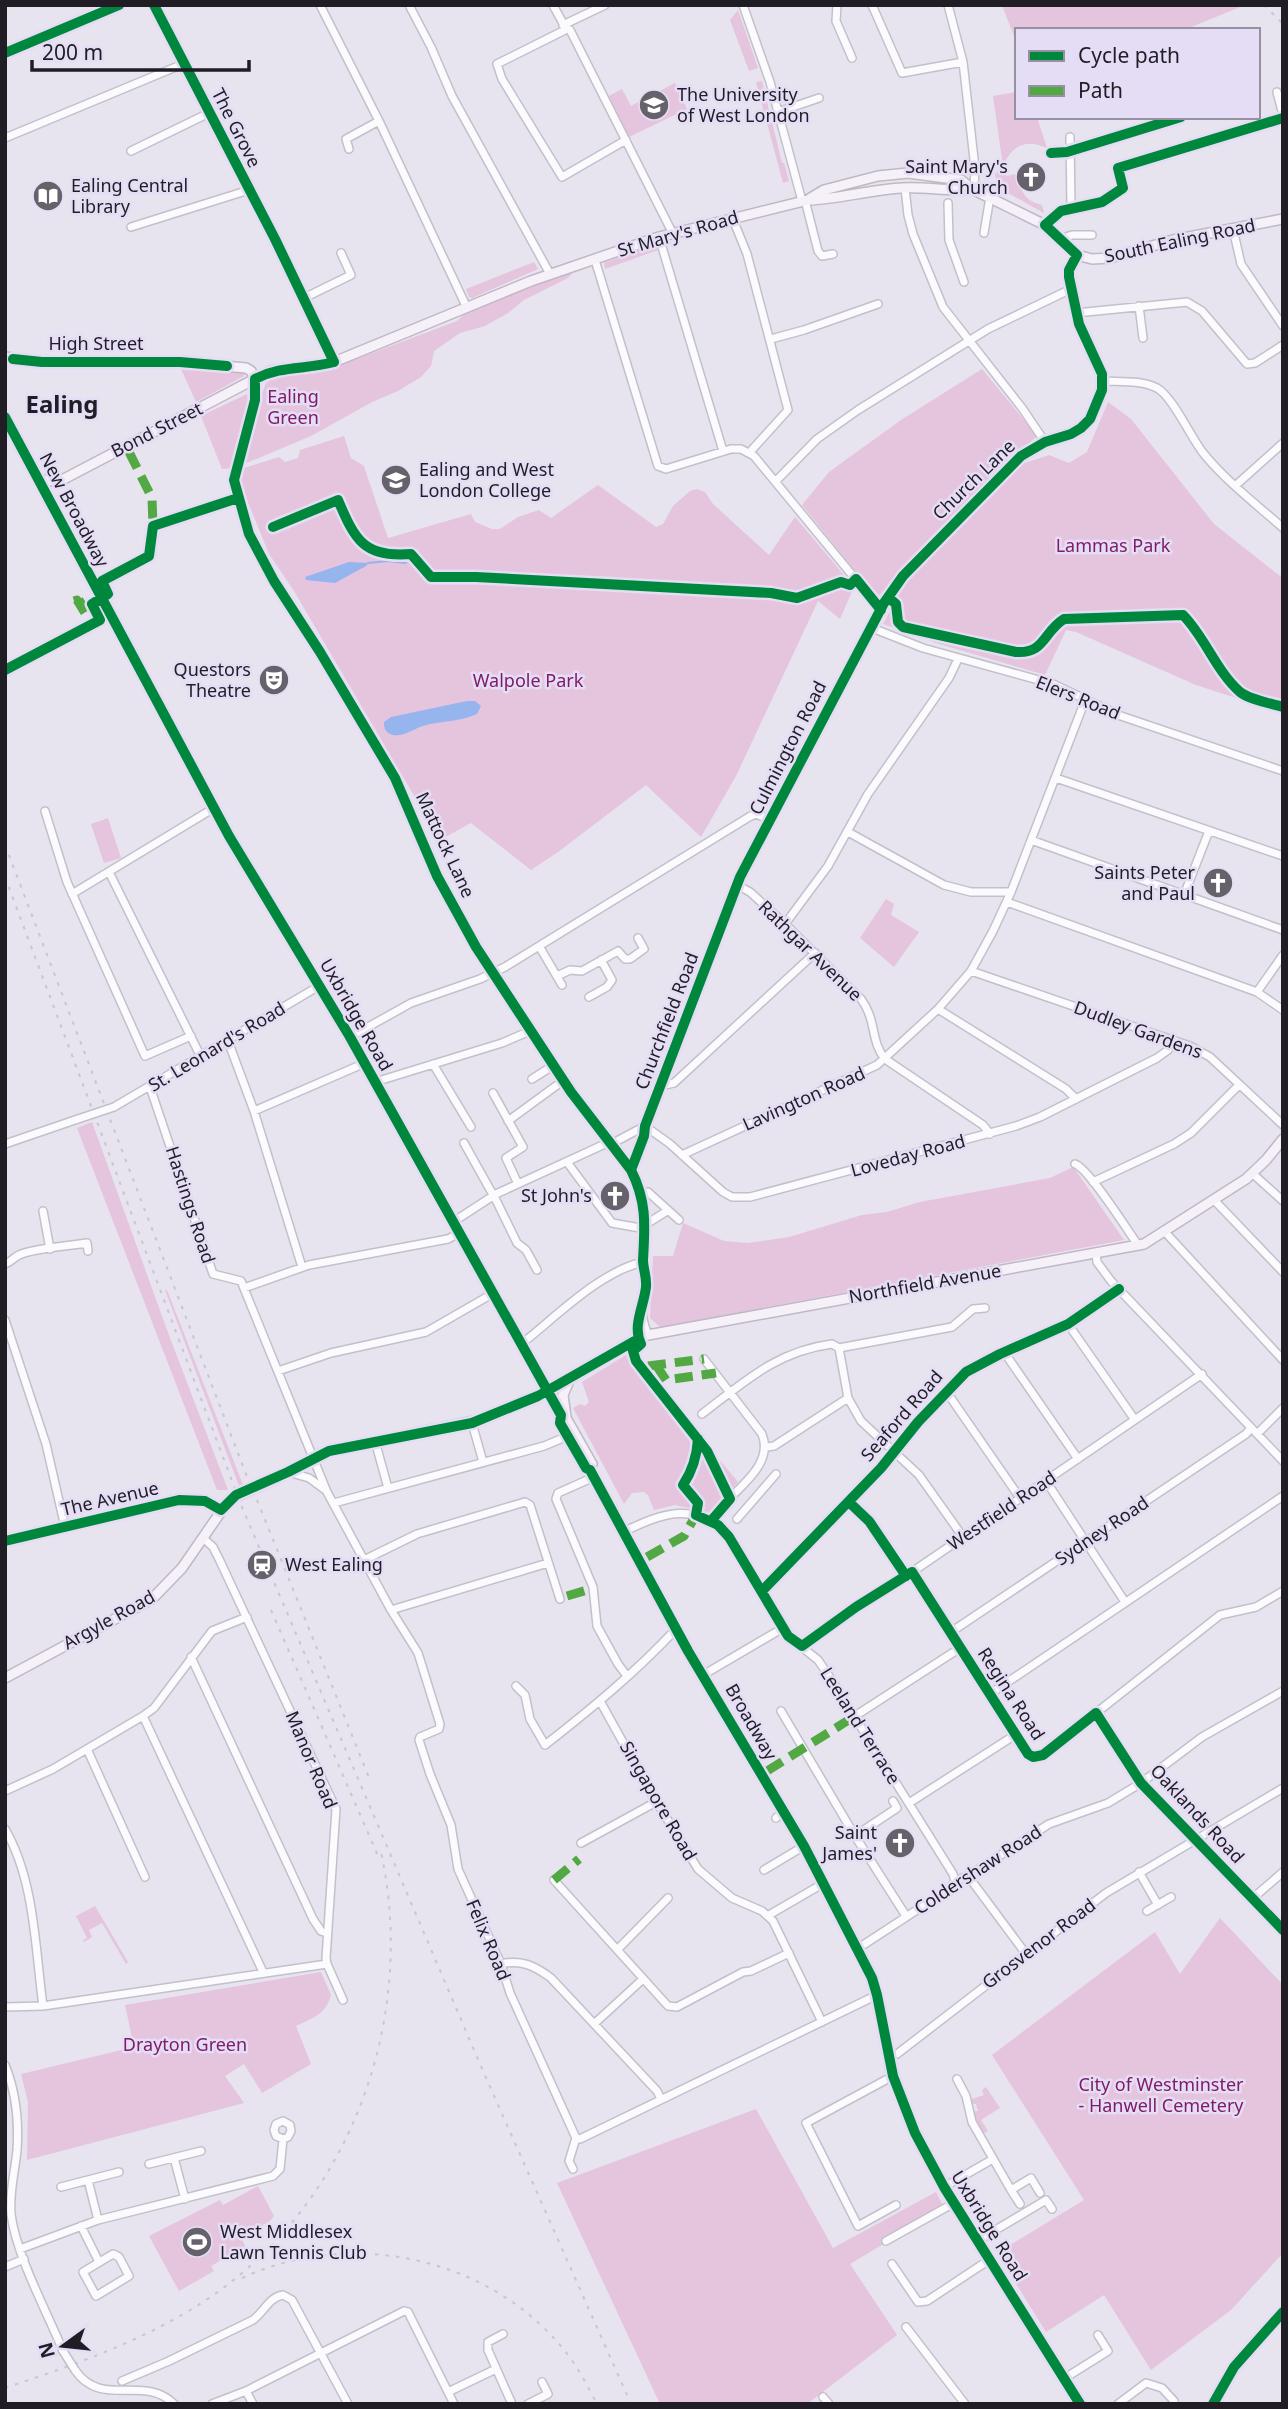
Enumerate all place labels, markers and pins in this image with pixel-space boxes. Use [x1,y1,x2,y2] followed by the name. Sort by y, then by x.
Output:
[677,82,810,127] place label: The University of West London
[637,88,671,122] school or university icon: The University of West London
[905,154,1008,199] place label: Saint Mary's Church
[1014,160,1048,194] church icon: Saint Mary's Church
[71,173,188,218] place label: Ealing Central Library
[31,179,65,213] library icon: Ealing Central Library
[419,457,554,502] place label: Ealing and West London College
[379,463,413,497] school or university icon: Ealing and West London College
[174,657,251,702] place label: Questors Theatre
[257,663,291,697] theatre icon: Questors Theatre
[1094,860,1196,905] place label: Saints Peter and Paul
[1201,866,1235,900] church icon: Saints Peter and Paul
[598,1179,632,1213] church icon: St John's
[521,1183,592,1207] place label: St John's
[245,1548,279,1582] station icon: West Ealing
[285,1552,383,1576] place label: West Ealing
[820,1820,877,1865] place label: Saint James'
[883,1826,917,1860] church icon: Saint James'
[220,2219,367,2264] place label: West Middlesex Lawn Tennis Club
[180,2225,214,2259] sports icon: West Middlesex Lawn Tennis Club

